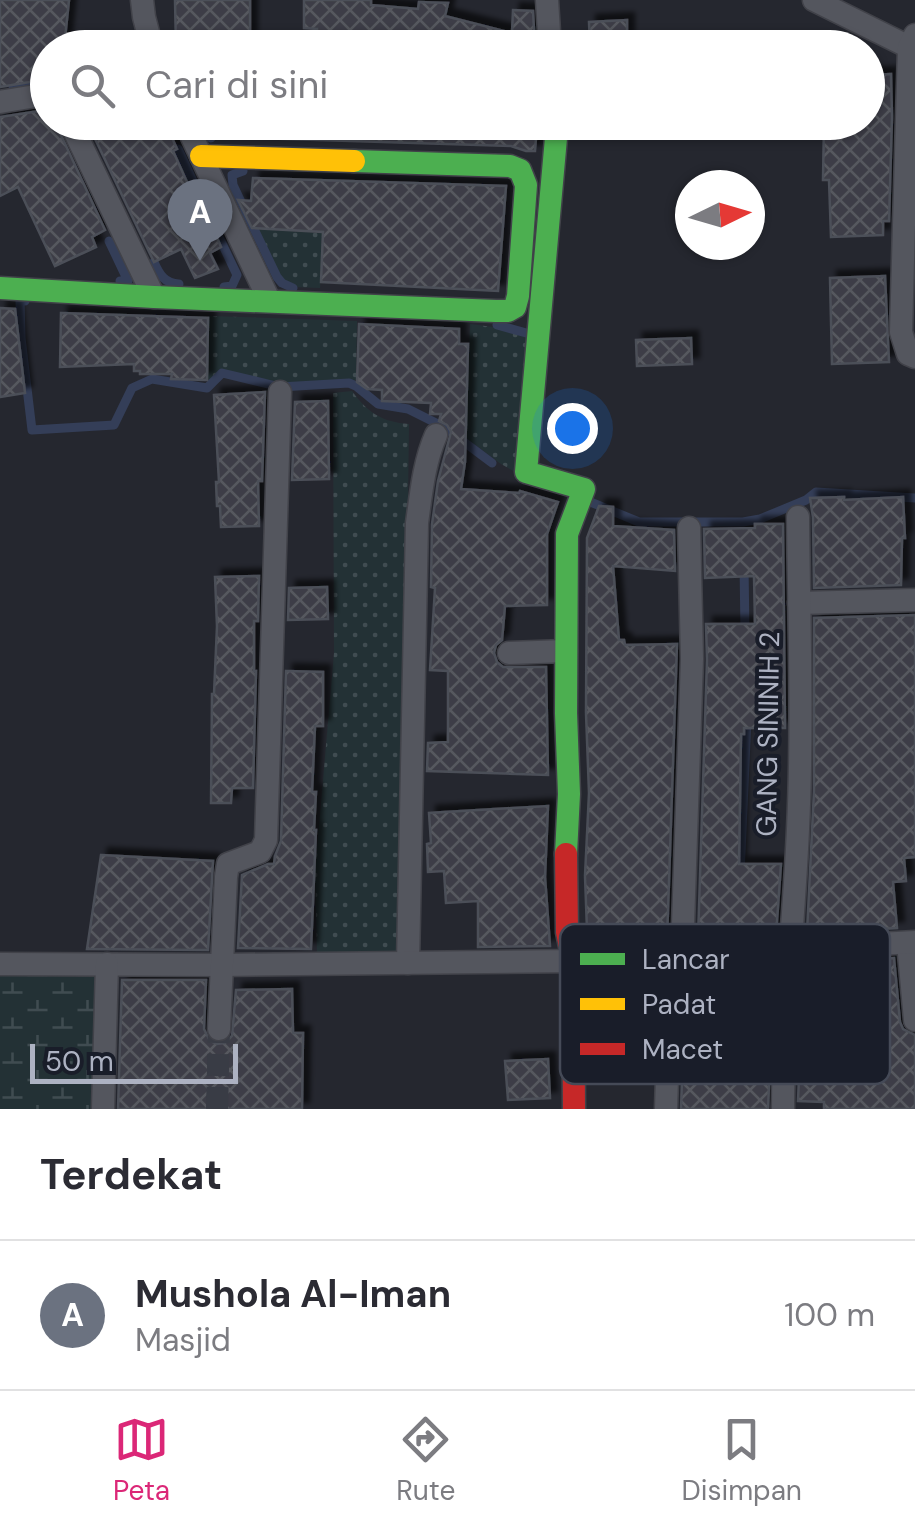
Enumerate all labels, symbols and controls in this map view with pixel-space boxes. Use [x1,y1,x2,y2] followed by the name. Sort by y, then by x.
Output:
[30,30,885,140] search box
[65,58,120,113] icon: search
[145,60,328,110] text: Cari di sini
[675,170,765,260] north arrow
[168,178,232,261] pin: A
[547,403,598,454] your location
[748,631,788,837] street label: GANG SININIH 2
[560,924,890,1084] legend
[642,941,730,978] text: Lancar
[642,986,716,1023] text: Padat
[642,1031,723,1068] text: Macet
[30,1039,238,1084] scale bar
[45,1043,114,1080] text: 50 m
[40,1147,222,1202] text: Terdekat
[135,1269,451,1319] text: Mushola Al-Iman
[61,1294,84,1336] text: A
[784,1294,875,1336] text: 100 m
[135,1319,231,1361] text: Masjid
[113,1412,170,1509] tab: Peta
[396,1412,455,1509] tab: Rute
[681,1412,802,1509] tab: Disimpan

